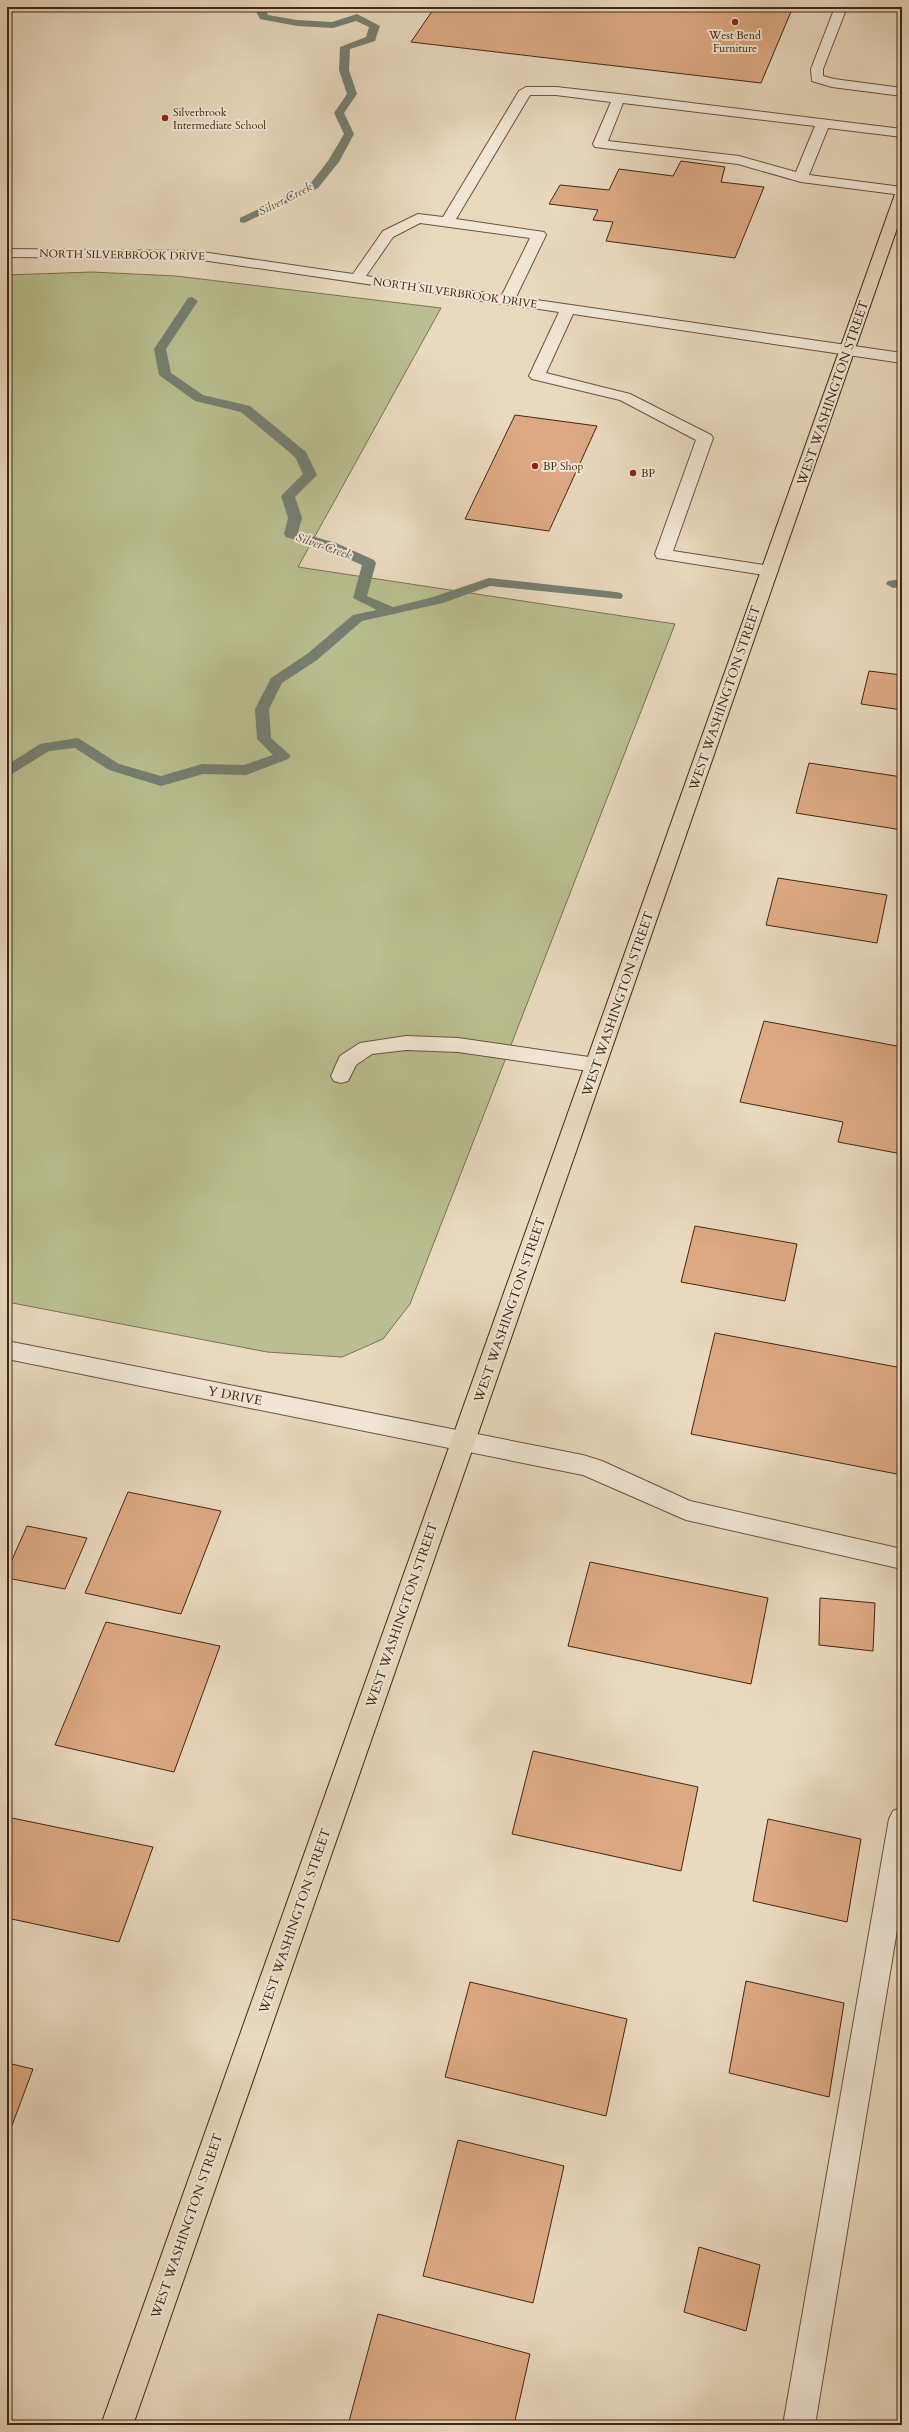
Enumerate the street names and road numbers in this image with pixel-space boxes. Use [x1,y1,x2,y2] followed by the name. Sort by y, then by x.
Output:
[39,246,205,264] street label: NORTH SILVERBROOK DRIVE
[372,274,538,312] street label: NORTH SILVERBROOK DRIVE
[792,298,873,489] street label: WEST WASHINGTON STREET
[684,603,765,794] street label: WEST WASHINGTON STREET
[577,909,658,1100] street label: WEST WASHINGTON STREET
[469,1215,550,1406] street label: WEST WASHINGTON STREET
[206,1382,264,1410] street label: Y DRIVE
[361,1520,442,1711] street label: WEST WASHINGTON STREET
[254,1826,335,2017] street label: WEST WASHINGTON STREET
[146,2131,227,2322] street label: WEST WASHINGTON STREET

